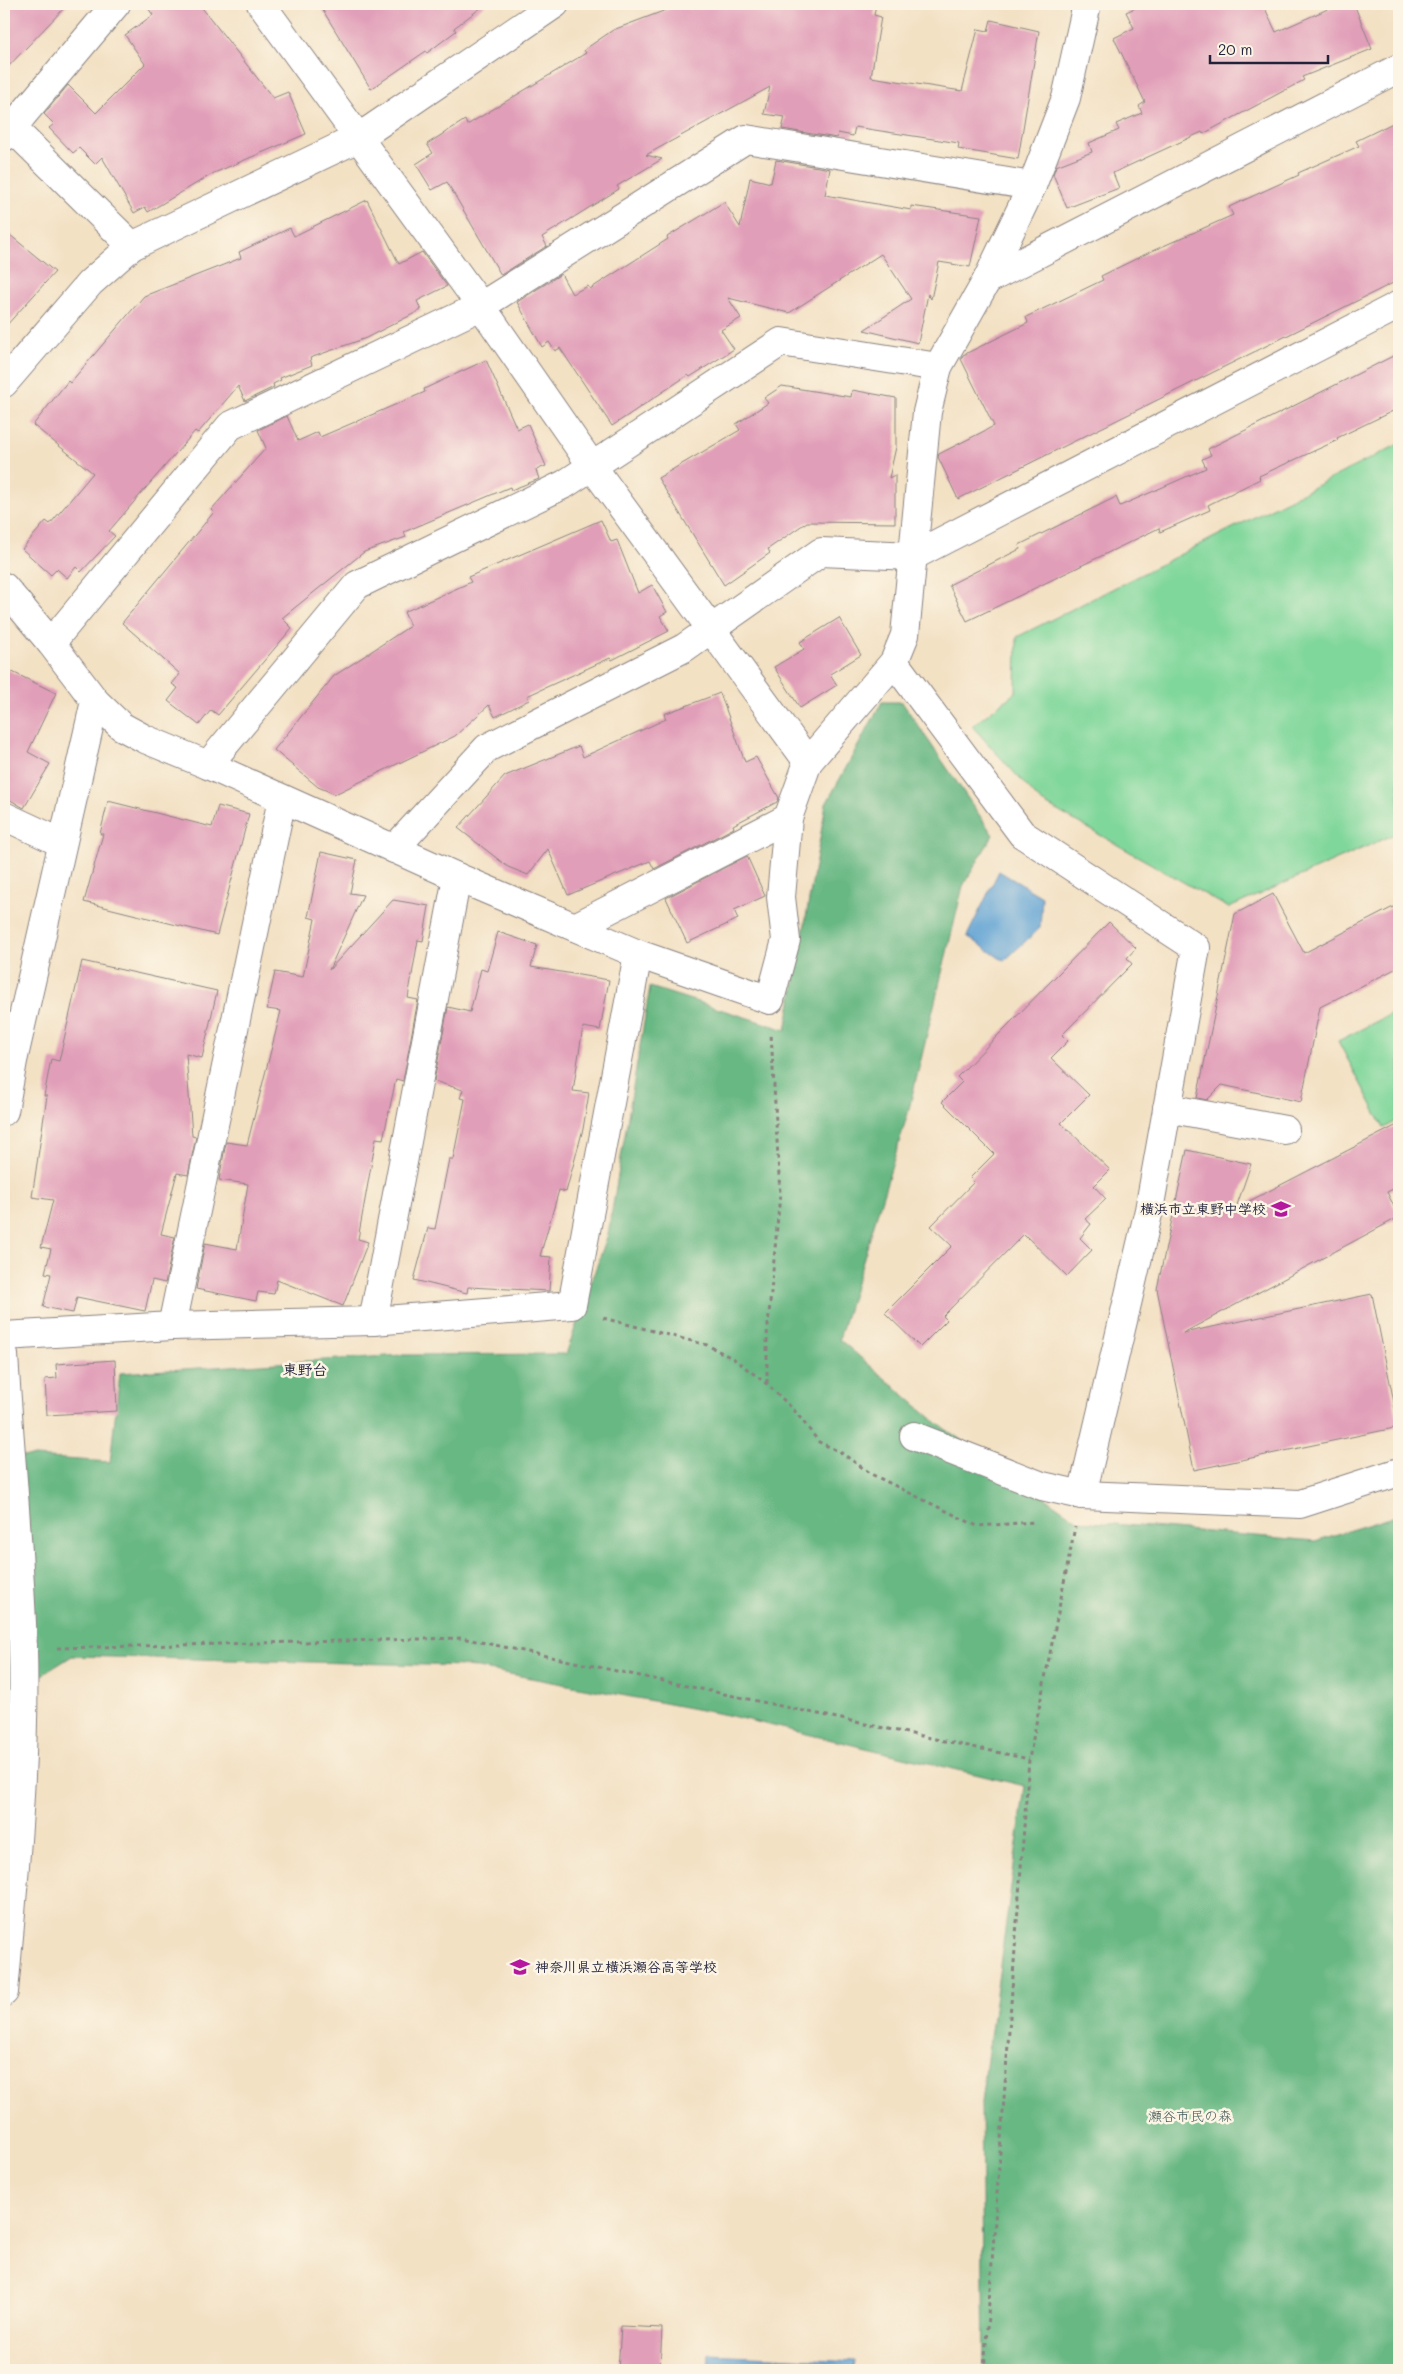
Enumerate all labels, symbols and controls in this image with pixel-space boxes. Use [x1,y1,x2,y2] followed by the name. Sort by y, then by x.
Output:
[1210,32,1328,64] scale bar
[1218,39,1252,59] text: 20 m
[1270,1198,1292,1220] school or university icon: 横浜市立東野中学校
[1140,1199,1266,1218] place label: 横浜市立東野中学校
[282,1359,328,1379] district label: 東野台
[509,1956,531,1978] school or university icon: 神奈川県立横浜瀬谷高等学校
[535,1957,717,1976] place label: 神奈川県立横浜瀬谷高等学校
[1148,2106,1232,2125] park label: 瀬谷市民の森

